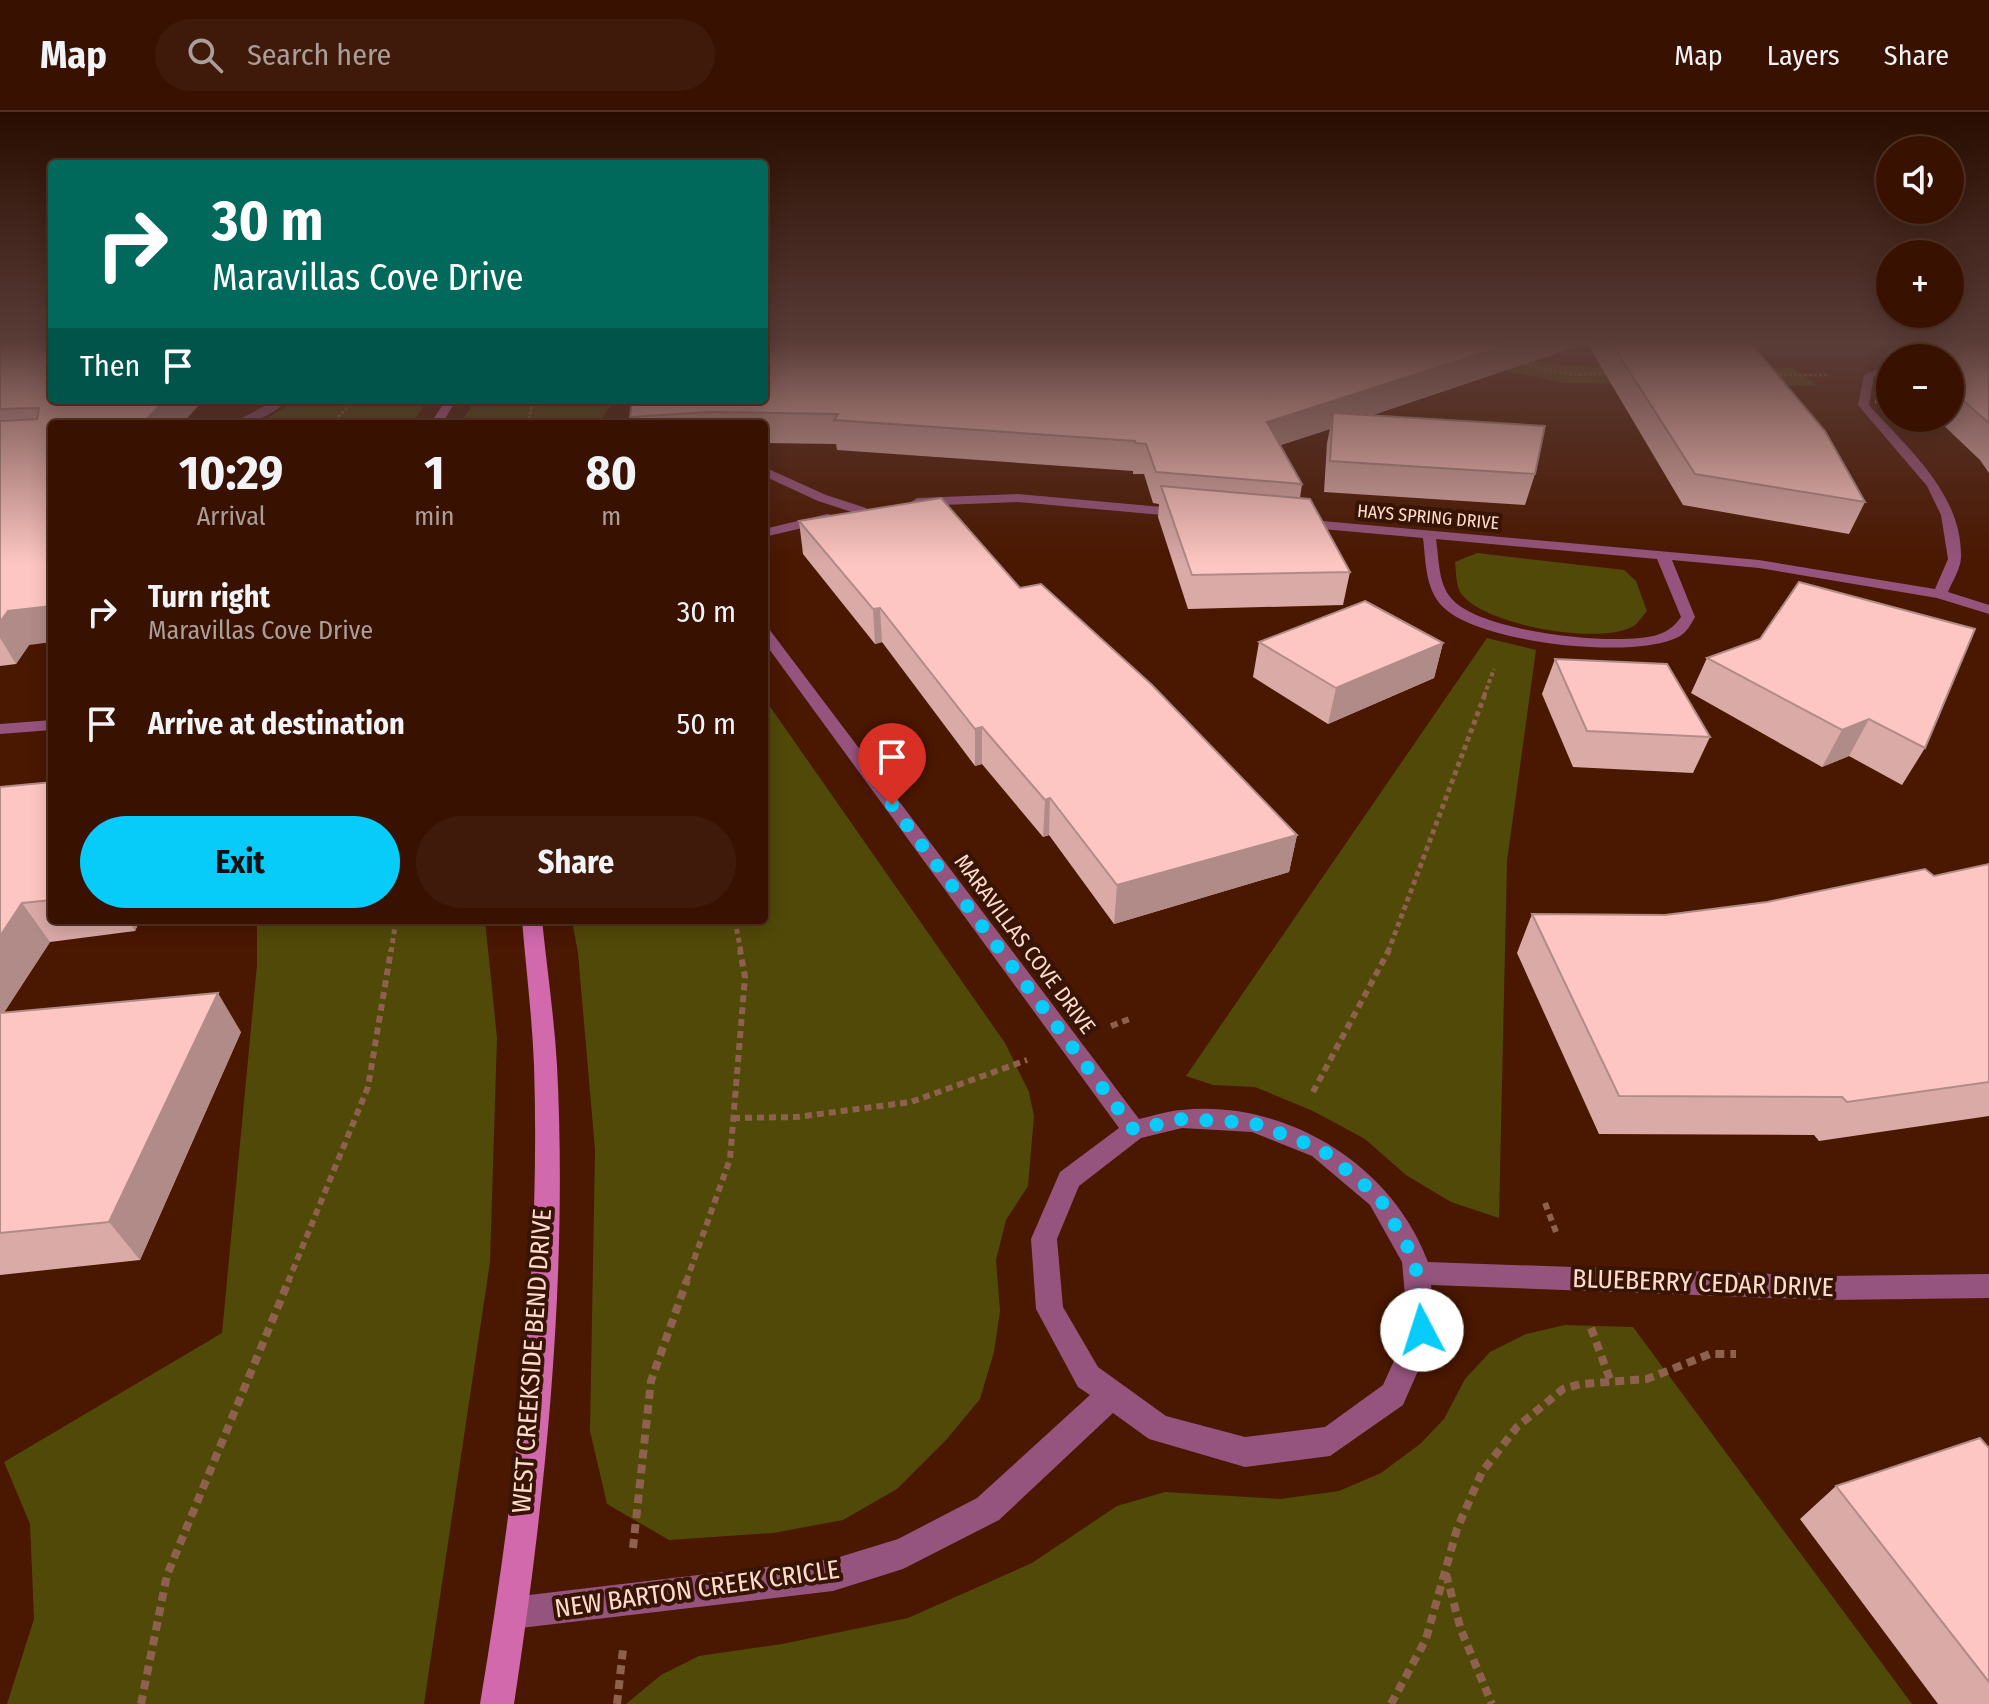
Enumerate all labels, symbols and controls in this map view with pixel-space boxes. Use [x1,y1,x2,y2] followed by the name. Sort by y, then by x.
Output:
[155,19,715,91] search box
[40,32,107,78] text: Map
[183,33,227,77] icon: search
[247,37,391,73] text: Search here
[1674,39,1723,72] text: Map
[1767,39,1840,72] text: Layers
[1884,39,1949,72] text: Share
[1876,136,1964,432] map controls
[1876,136,1964,224] button: sound
[212,188,323,255] text: 30 m
[80,192,184,296] icon: right
[1876,240,1964,328] button: +
[212,256,524,300] text: Maravillas Cove Drive
[156,344,200,388] icon: arrive
[1876,344,1964,432] button: −
[80,348,140,384] text: Then
[179,444,283,502] text: 10:29
[424,444,445,502] text: 1
[585,444,637,502] text: 80
[1356,500,1500,534] street label: HAYS SPRING DRIVE
[197,501,266,532] text: Arrival
[414,501,455,532] text: min
[601,501,621,532] text: m
[148,579,270,615] text: Turn right
[80,590,124,634] icon: right
[677,594,736,630] text: 30 m
[148,615,373,646] text: Maravillas Cove Drive
[80,702,124,746] icon: arrive
[148,706,405,742] text: Arrive at destination
[676,706,736,742] text: 50 m
[858,723,926,805] pin
[870,735,914,779] icon: arrive
[80,816,400,908] button: Exit
[416,816,736,908] button: Share
[949,849,1101,1039] street label: MARAVILLAS COVE DRIVE
[506,1208,558,1514] street label: WEST CREEKSIDE BEND DRIVE
[1572,1263,1834,1303] street label: BLUEBERRY CEDAR DRIVE
[1380,1288,1464,1372] position arrow
[553,1554,841,1624] street label: NEW BARTON CREEK CRICLE

